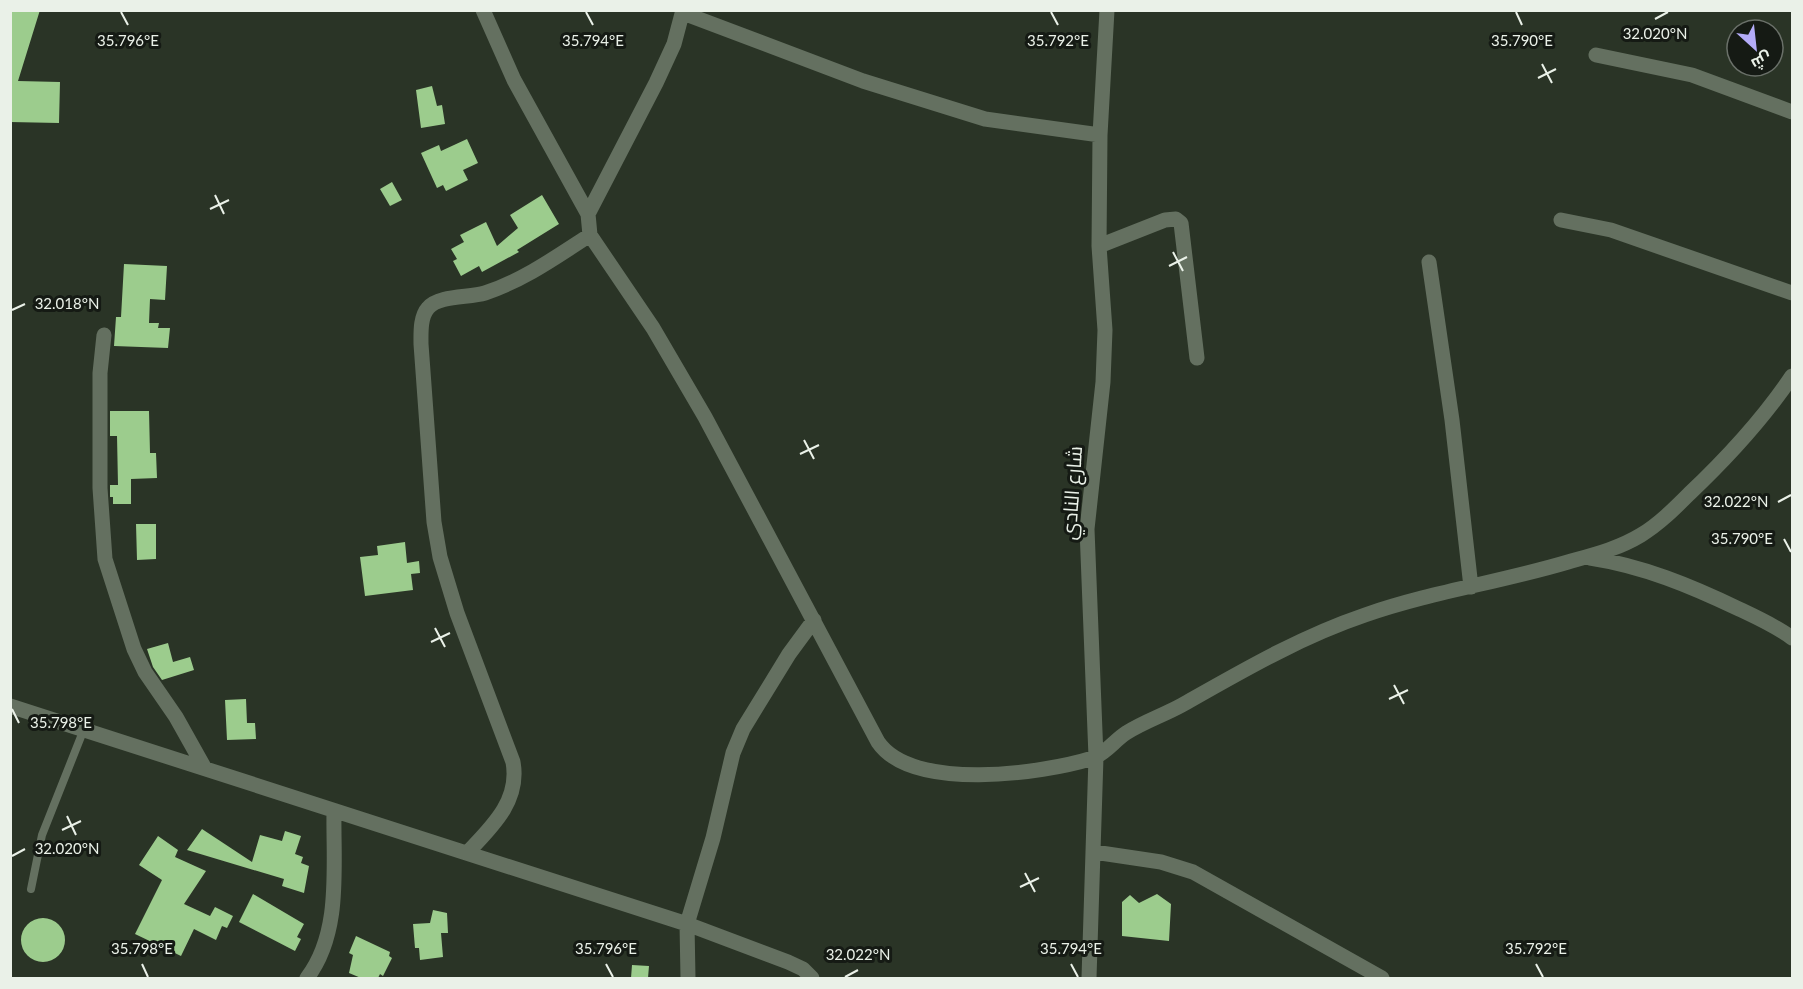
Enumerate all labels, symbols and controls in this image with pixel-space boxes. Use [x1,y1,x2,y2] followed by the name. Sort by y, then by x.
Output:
[1725,18,1785,78] north arrow
[1623,24,1687,42] text: 32.020°N
[97,31,159,49] text: 35.796°E
[562,31,624,49] text: 35.794°E
[1027,31,1089,49] text: 35.792°E
[1491,31,1553,49] text: 35.790°E
[1748,48,1775,75] text: ش
[35,294,99,312] text: 32.018°N
[1056,445,1091,541] street label: شارع النادي
[1704,492,1768,510] text: 32.022°N
[1711,529,1773,547] text: 35.790°E
[30,713,92,731] text: 35.798°E
[35,839,99,857] text: 32.020°N
[111,939,173,957] text: 35.798°E
[575,939,637,957] text: 35.796°E
[1040,939,1102,957] text: 35.794°E
[1505,939,1567,957] text: 35.792°E
[826,945,890,963] text: 32.022°N

